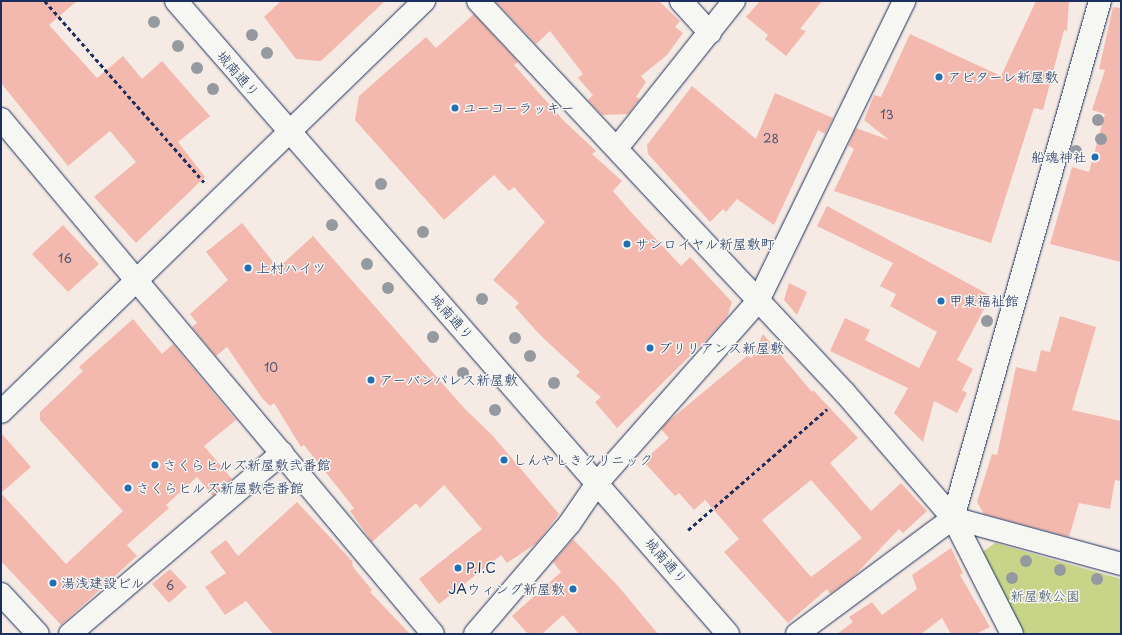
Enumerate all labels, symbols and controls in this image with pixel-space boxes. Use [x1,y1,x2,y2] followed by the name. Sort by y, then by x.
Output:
[213,47,263,101] street label: 城南通り
[947,69,1059,85] place label: アビターレ新屋敷
[934,72,944,82] marker: アビターレ新屋敷
[463,100,574,116] place label: ユーコーラッキー
[450,103,460,113] marker: ユーコーラッキー
[880,108,894,122] house number: 13
[763,132,779,146] house number: 28
[1031,149,1087,165] place label: 船魂神社
[1090,152,1100,162] marker: 船魂神社
[635,236,775,252] place label: サンロイヤル新屋敷町
[622,239,632,249] marker: サンロイヤル新屋敷町
[58,252,72,266] house number: 16
[256,260,326,276] place label: 上村ハイツ
[243,263,253,273] marker: 上村ハイツ
[427,291,477,343] street label: 城南通り
[949,293,1019,309] place label: 甲東福祉館
[936,296,946,306] marker: 甲東福祉館
[658,340,784,356] place label: ブリリアンス新屋敷
[645,343,655,353] marker: ブリリアンス新屋敷
[264,361,278,375] house number: 10
[379,372,518,388] place label: アーバンパレス新屋敷
[366,375,376,385] marker: アーバンパレス新屋敷
[513,452,653,468] place label: しんやしきクリニック
[498,454,510,466] marker: しんやしきクリニック
[163,457,331,473] place label: さくらヒルズ新屋敷弐番館
[150,460,160,470] marker: さくらヒルズ新屋敷弐番館
[136,480,304,496] place label: さくらヒルズ新屋敷壱番館
[123,483,133,493] marker: さくらヒルズ新屋敷壱番館
[641,534,691,588] street label: 城南通り
[466,560,496,576] place label: P.I.C
[453,563,463,573] marker: P.I.C
[61,575,145,591] place label: 湯浅建設ビル
[48,578,58,588] marker: 湯浅建設ビル
[166,579,174,593] house number: 6
[448,581,565,597] place label: JAウィング新屋敷
[568,584,578,594] marker: JAウィング新屋敷
[1010,588,1080,604] park label: 新屋敷公園

